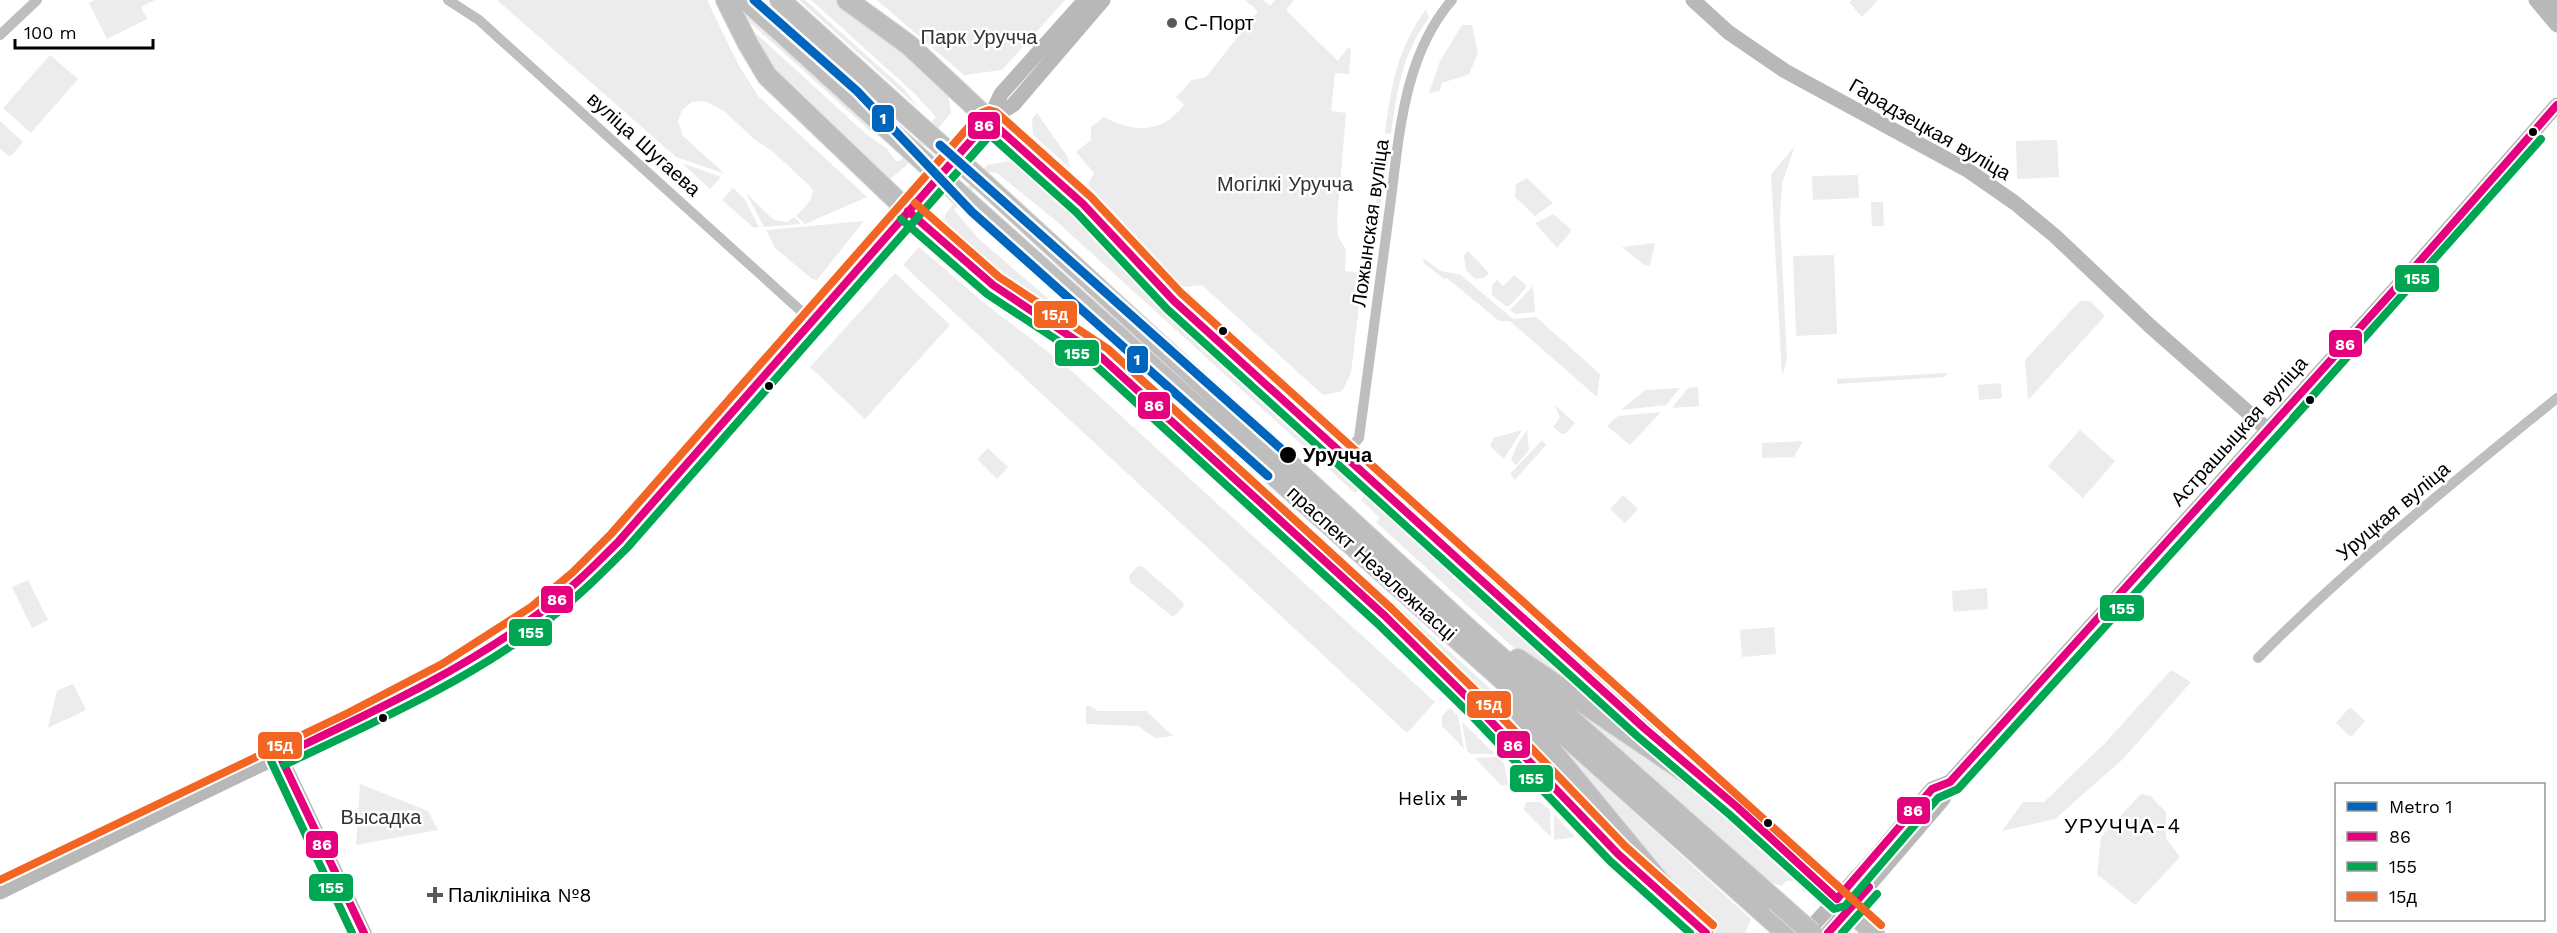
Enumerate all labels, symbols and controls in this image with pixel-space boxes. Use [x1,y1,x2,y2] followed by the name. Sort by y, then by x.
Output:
[1184,11,1254,35] place label: С-Порт
[15,12,153,50] scale bar
[1165,16,1179,30] marker: С-Порт
[24,22,77,43] text: 100 m
[921,25,1038,49] park label: Парк Уручча
[1845,73,2016,185] street label: Гарадзецкая вуліца
[582,87,706,202] street label: вуліца Шугаева
[871,104,895,133] line badge: 1
[880,109,886,128] text: 1
[967,111,1001,140] line badge: 86
[974,116,994,135] text: 86
[2527,126,2539,138] unlabelled marker
[1346,137,1394,308] street label: Ложынская вуліца
[1217,172,1354,196] park label: Могілкі Уручча
[2394,264,2440,293] line badge: 155
[2404,269,2430,288] text: 155
[1033,300,1078,329] line badge: 15д
[1042,305,1068,324] text: 15д
[1217,325,1229,337] unlabelled marker
[2328,329,2363,358] line badge: 86
[2335,335,2355,354] text: 86
[1054,339,1100,367] line badge: 155
[1064,344,1090,363] text: 155
[1126,345,1149,374] line badge: 1
[1134,350,1140,369] text: 1
[2166,351,2313,511] street label: Астрашыцкая вуліца
[763,380,775,392] unlabelled marker
[1137,391,1171,420] line badge: 86
[2304,394,2316,406] unlabelled marker
[1144,396,1164,415] text: 86
[1303,443,1373,467] place label: Уручча
[1278,445,1298,465] marker: Уручча
[2331,456,2455,565] street label: Уруцкая вуліца
[1282,481,1462,645] street label: праспект Незалежнасці
[540,585,574,614] line badge: 86
[547,590,567,609] text: 86
[2099,594,2145,622] line badge: 155
[2109,599,2135,618] text: 155
[508,618,553,647] line badge: 155
[518,623,544,642] text: 155
[1466,690,1512,719] line badge: 15д
[1476,695,1502,714] text: 15д
[377,712,389,724] unlabelled marker
[1496,730,1531,759] line badge: 86
[257,731,303,760] line badge: 15д
[267,736,293,755] text: 15д
[1503,736,1523,755] text: 86
[1509,764,1554,793] line badge: 155
[1518,769,1544,788] text: 155
[2335,783,2545,921] legend
[1398,786,1446,810] place label: Helix
[1450,789,1468,807] marker: Helix
[1896,796,1931,825] line badge: 86
[2389,796,2453,817] text: Metro 1
[1903,801,1923,820] text: 86
[341,805,422,829] park label: Высадка
[2064,813,2182,838] district label: УРУЧЧА-4
[1762,817,1774,829] unlabelled marker
[2389,826,2411,847] text: 86
[305,830,339,859] line badge: 86
[312,835,332,854] text: 86
[2389,856,2417,877] text: 155
[308,873,354,902] line badge: 155
[318,878,344,897] text: 155
[448,883,592,907] place label: Паліклініка №8
[426,886,444,904] marker: Паліклініка №8
[2389,886,2417,907] text: 15д

